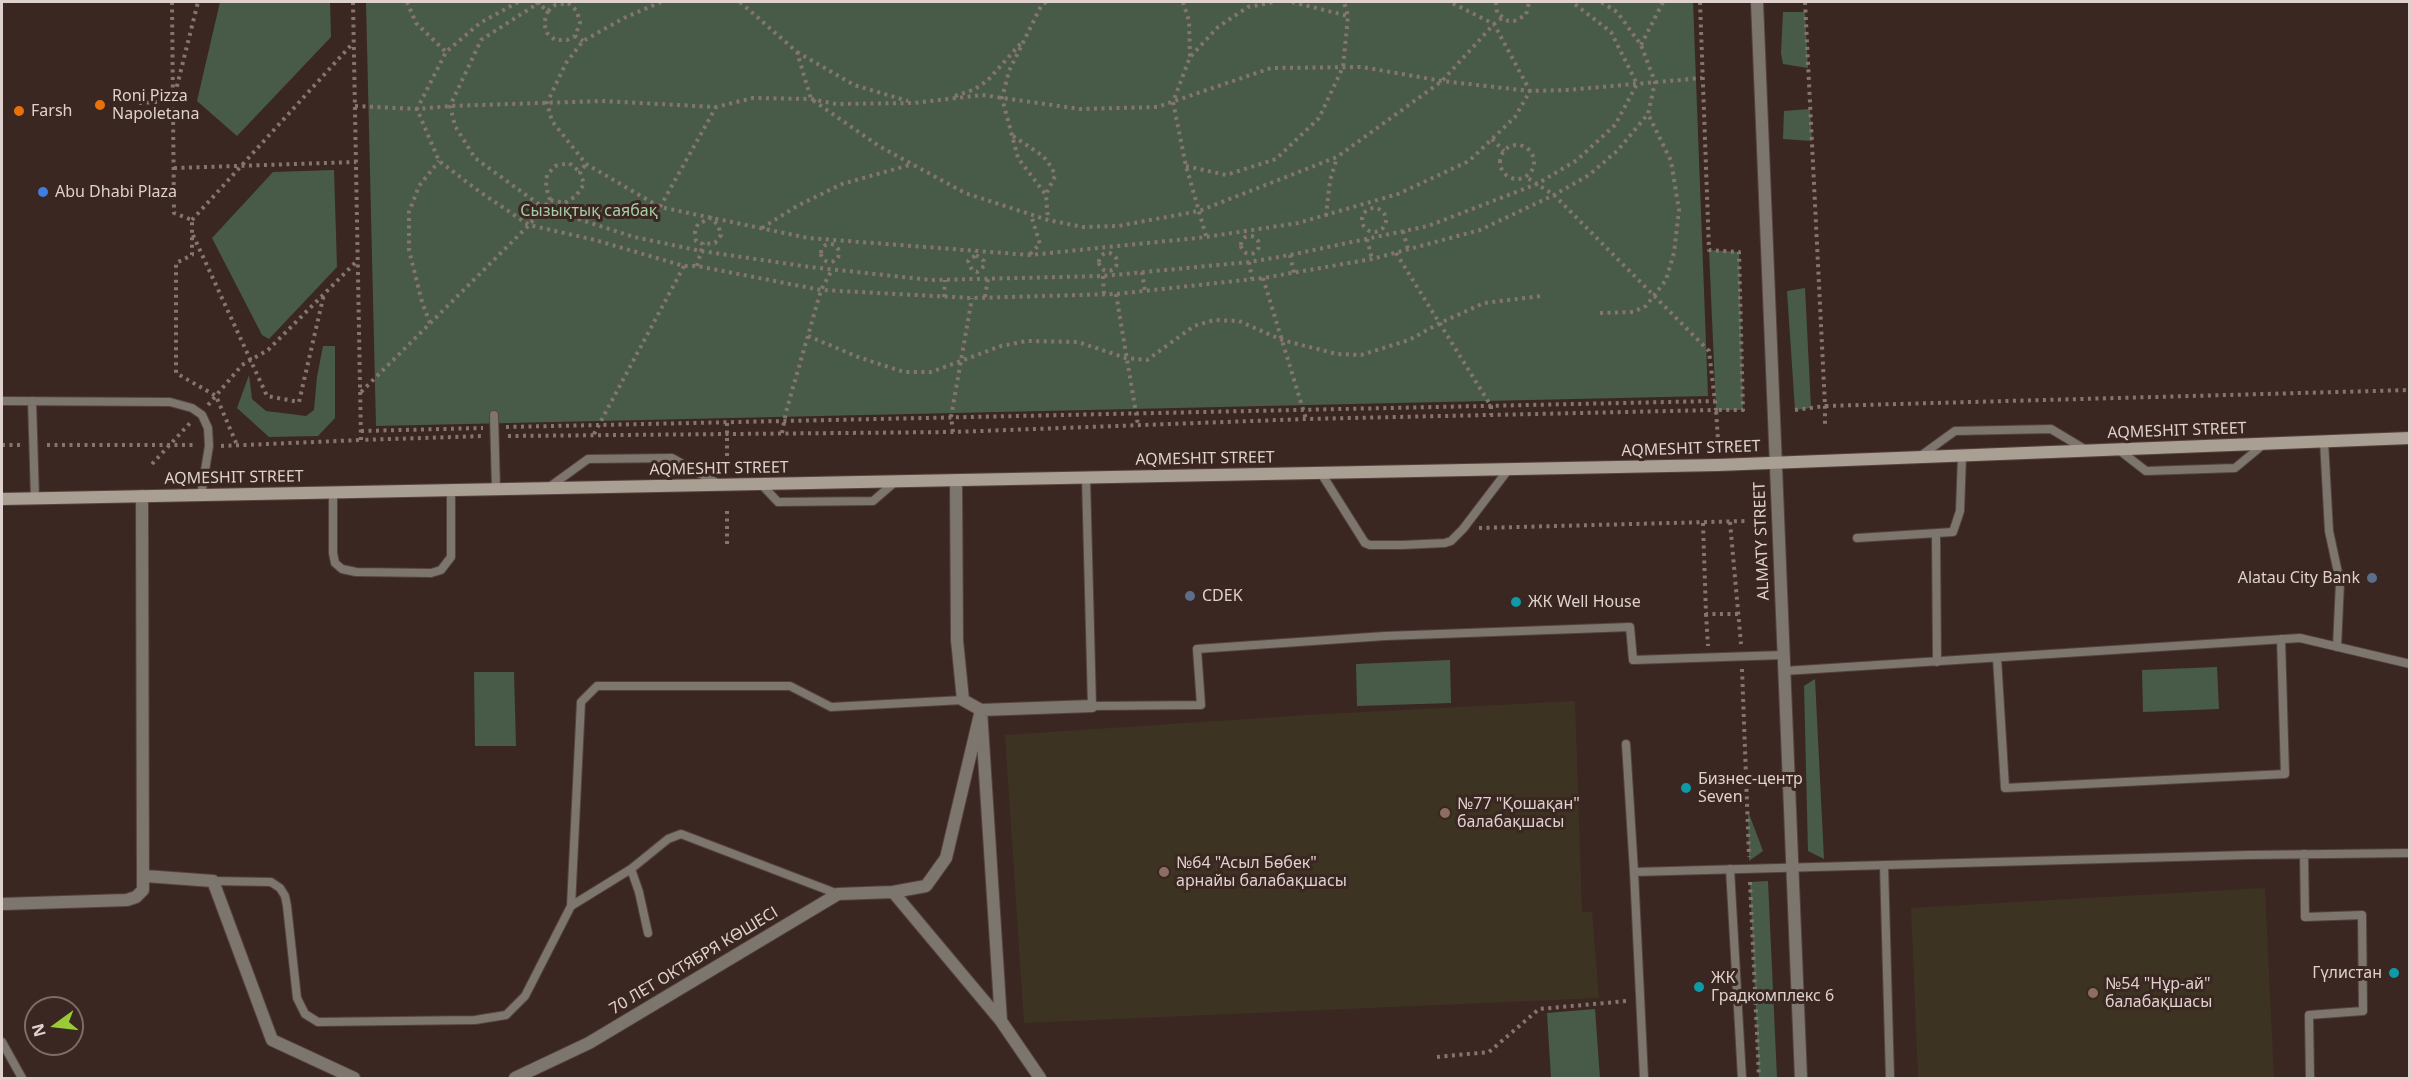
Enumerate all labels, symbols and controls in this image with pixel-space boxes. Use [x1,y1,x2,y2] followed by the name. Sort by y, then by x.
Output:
[112,86,199,124] place label: Roni Pizza Napoletana
[93,98,107,112] marker: Roni Pizza Napoletana
[31,101,72,121] place label: Farsh
[12,104,26,118] marker: Farsh
[55,182,177,202] place label: Abu Dhabi Plaza
[36,185,50,199] marker: Abu Dhabi Plaza
[520,201,658,221] park label: Сызықтық саябақ
[2107,419,2247,443] street label: AQMESHIT STREET
[1621,437,1761,461] street label: AQMESHIT STREET
[1135,448,1275,470] street label: AQMESHIT STREET
[649,458,789,480] street label: AQMESHIT STREET
[164,467,304,489] street label: AQMESHIT STREET
[1750,481,1774,601] street label: ALMATY STREET
[2238,568,2360,588] place label: Alatau City Bank
[2365,571,2379,585] marker: Alatau City Bank
[1202,586,1243,606] place label: CDEK
[1183,589,1197,603] marker: CDEK
[1528,592,1641,612] place label: ЖК Well House
[1509,595,1523,609] marker: ЖК Well House
[1698,769,1803,807] place label: Бизнес-центр Seven
[1679,781,1693,795] marker: Бизнес-центр Seven
[1457,794,1580,832] place label: №77 "Қошақан" балабақшасы
[1438,806,1452,820] marker: №77 "Қошақан" балабақшасы
[1176,853,1347,891] place label: №64 "Асыл Бөбек" арнайы балабақшасы
[1157,865,1171,879] marker: №64 "Асыл Бөбек" арнайы балабақшасы
[606,903,782,1019] street label: 70 ЛЕТ ОКТЯБРЯ КӨШЕСІ
[2312,963,2382,983] place label: Гүлистан
[2387,966,2401,980] marker: Гүлистан
[1711,968,1834,1006] place label: ЖК Градкомплекс 6
[2105,974,2212,1012] place label: №54 "Нұр-ай" балабақшасы
[1692,980,1706,994] marker: ЖК Градкомплекс 6
[2086,986,2100,1000] marker: №54 "Нұр-ай" балабақшасы
[24,996,84,1056] north arrow
[26,1021,51,1039] text: N

